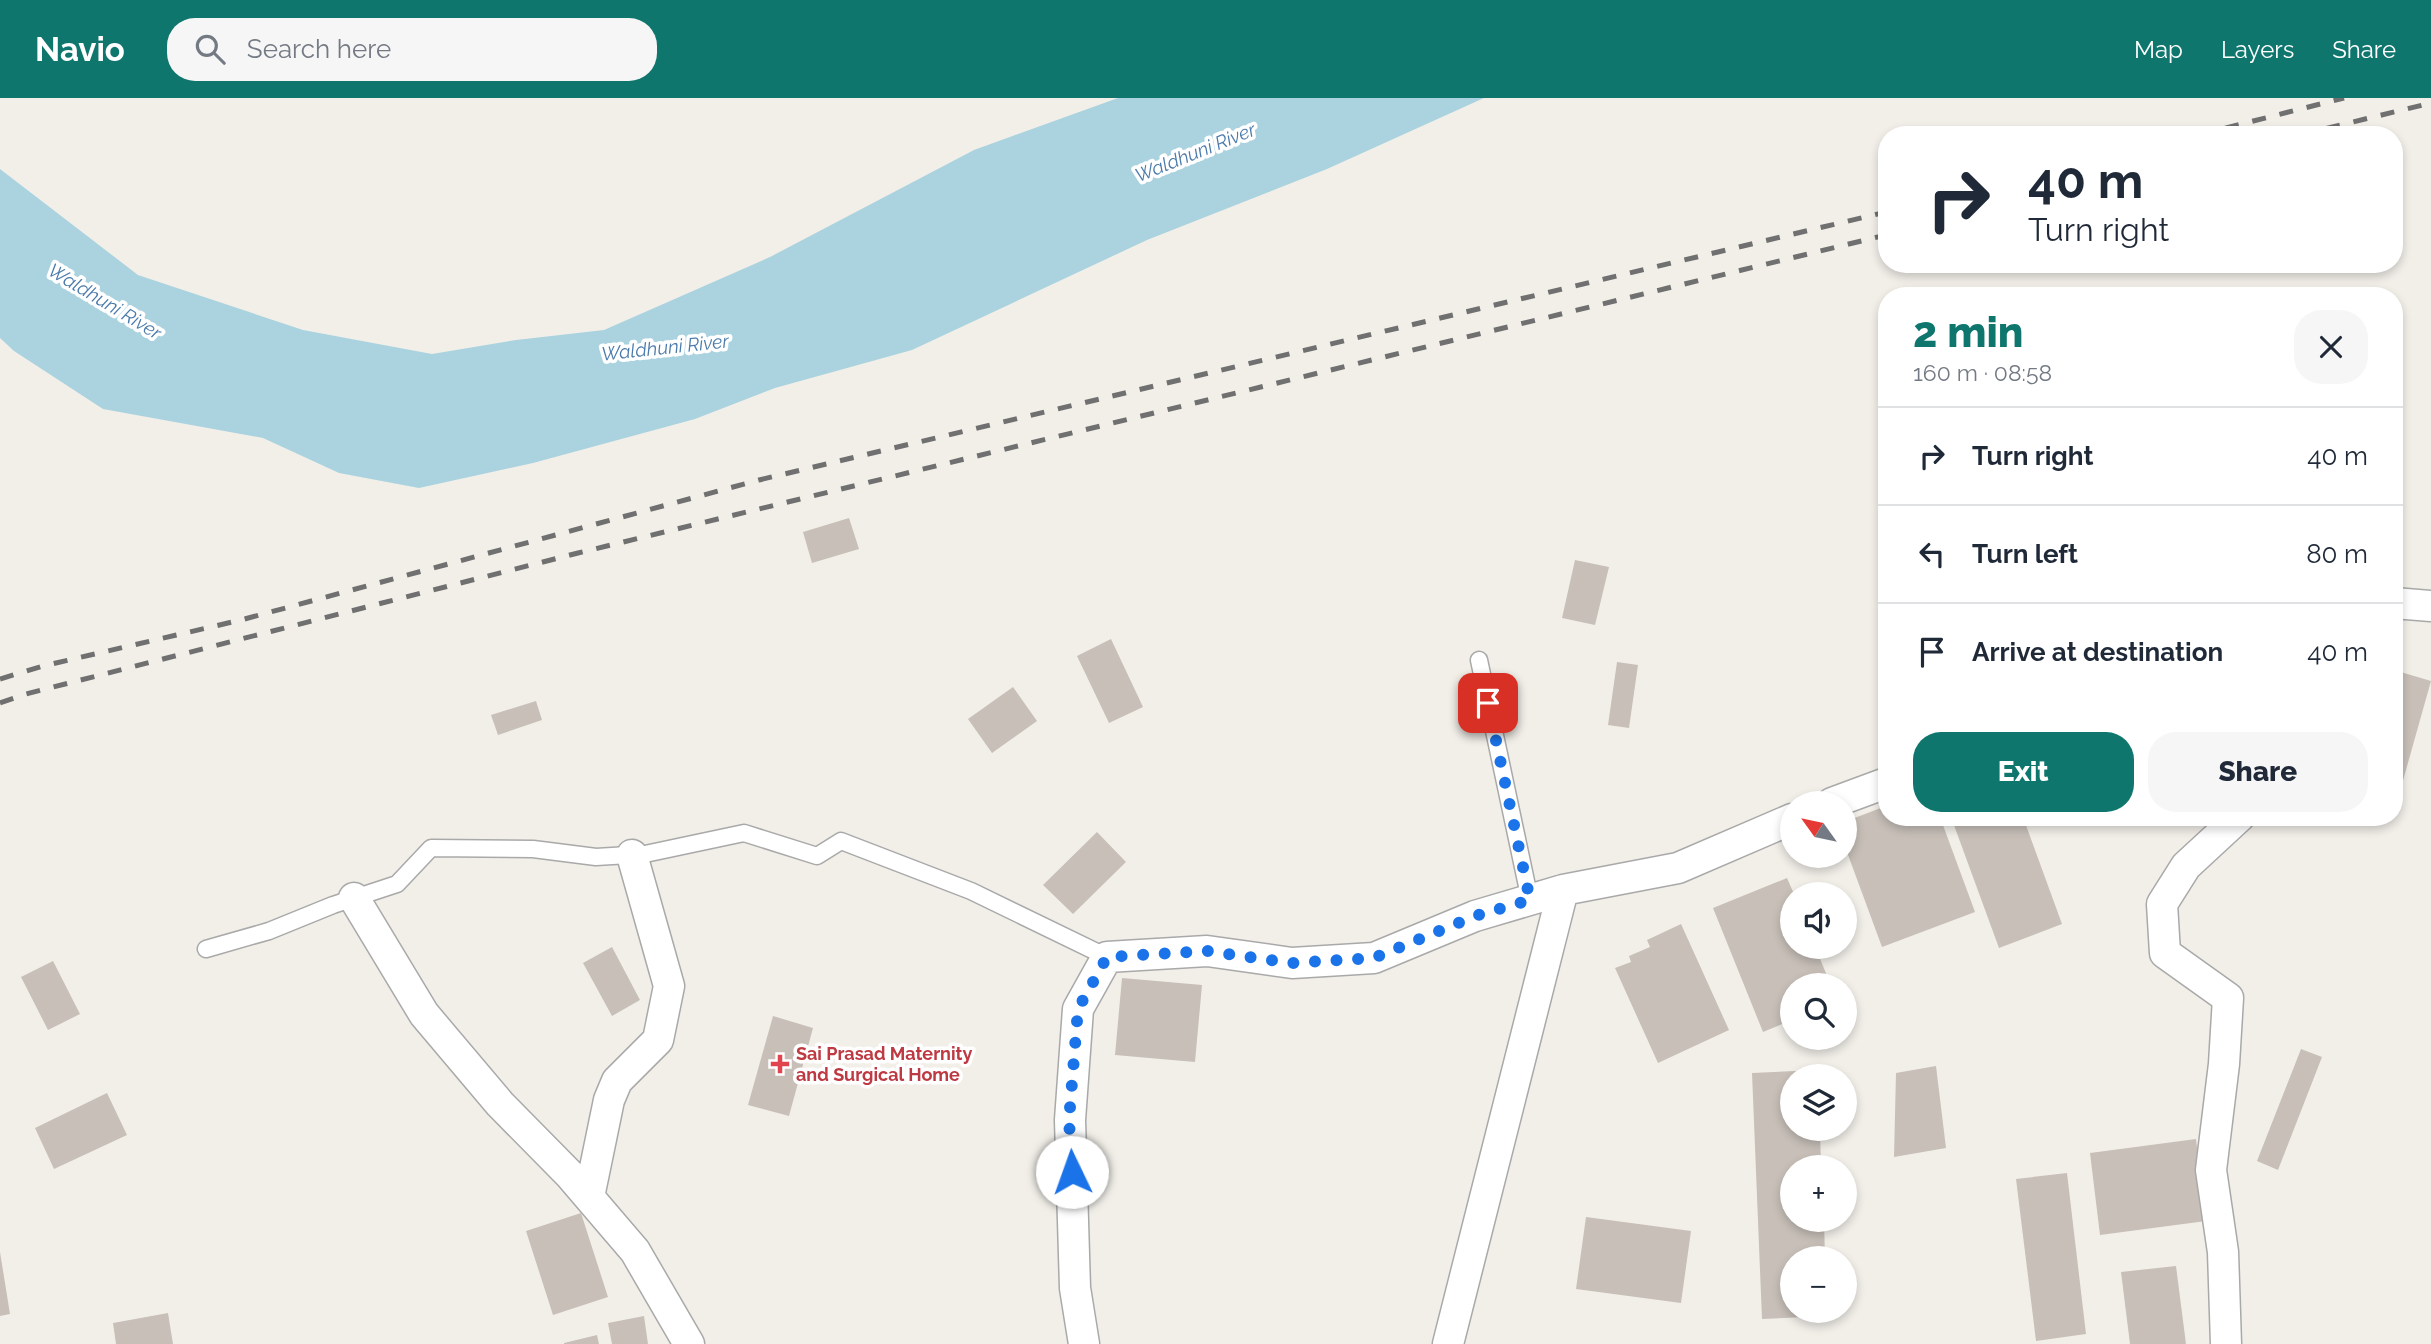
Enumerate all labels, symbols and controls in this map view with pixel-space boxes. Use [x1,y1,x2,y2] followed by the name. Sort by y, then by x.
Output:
[167,18,657,81] search box
[35,30,125,69] text: Navio
[191,30,229,68] icon: search
[247,34,391,64] text: Search here
[2134,35,2183,64] text: Map
[2221,35,2294,64] text: Layers
[2332,35,2396,64] text: Share
[1131,117,1260,186] water label: Waldhuni River
[2028,152,2143,209] text: 40 m
[1913,154,2004,245] icon: right
[2028,211,2169,248] text: Turn right
[44,259,167,344] water label: Waldhuni River
[1913,308,2023,357] text: 2 min
[2294,310,2368,384] button: close
[600,329,731,365] water label: Waldhuni River
[1913,359,2052,386] text: 160 m · 08:58
[1913,437,1951,475] icon: right
[1972,441,2093,471] text: Turn right
[2307,441,2368,471] text: 40 m
[1913,535,1951,573] icon: left
[1972,539,2078,569] text: Turn left
[2306,539,2368,569] text: 80 m
[1913,633,1951,671] icon: arrive
[1972,637,2223,667] text: Arrive at destination
[2307,637,2368,667] text: 40 m
[1458,673,1518,733] pin
[1469,684,1507,722] icon: arrive
[1913,732,2134,812] button: Exit
[2148,732,2368,812] button: Share
[1780,791,1857,868] north arrow
[1780,791,1857,1323] map controls
[1780,882,1857,959] button: sound
[1780,973,1857,1050] button: search
[796,1043,972,1085] place label: Sai Prasad Maternity and Surgical Home
[770,1054,790,1074] marker: Sai Prasad Maternity and Surgical Home
[1780,1064,1857,1141] button: layers
[1035,1135,1109,1209] position arrow
[1780,1155,1857,1232] button: +
[1780,1246,1857,1323] button: −

